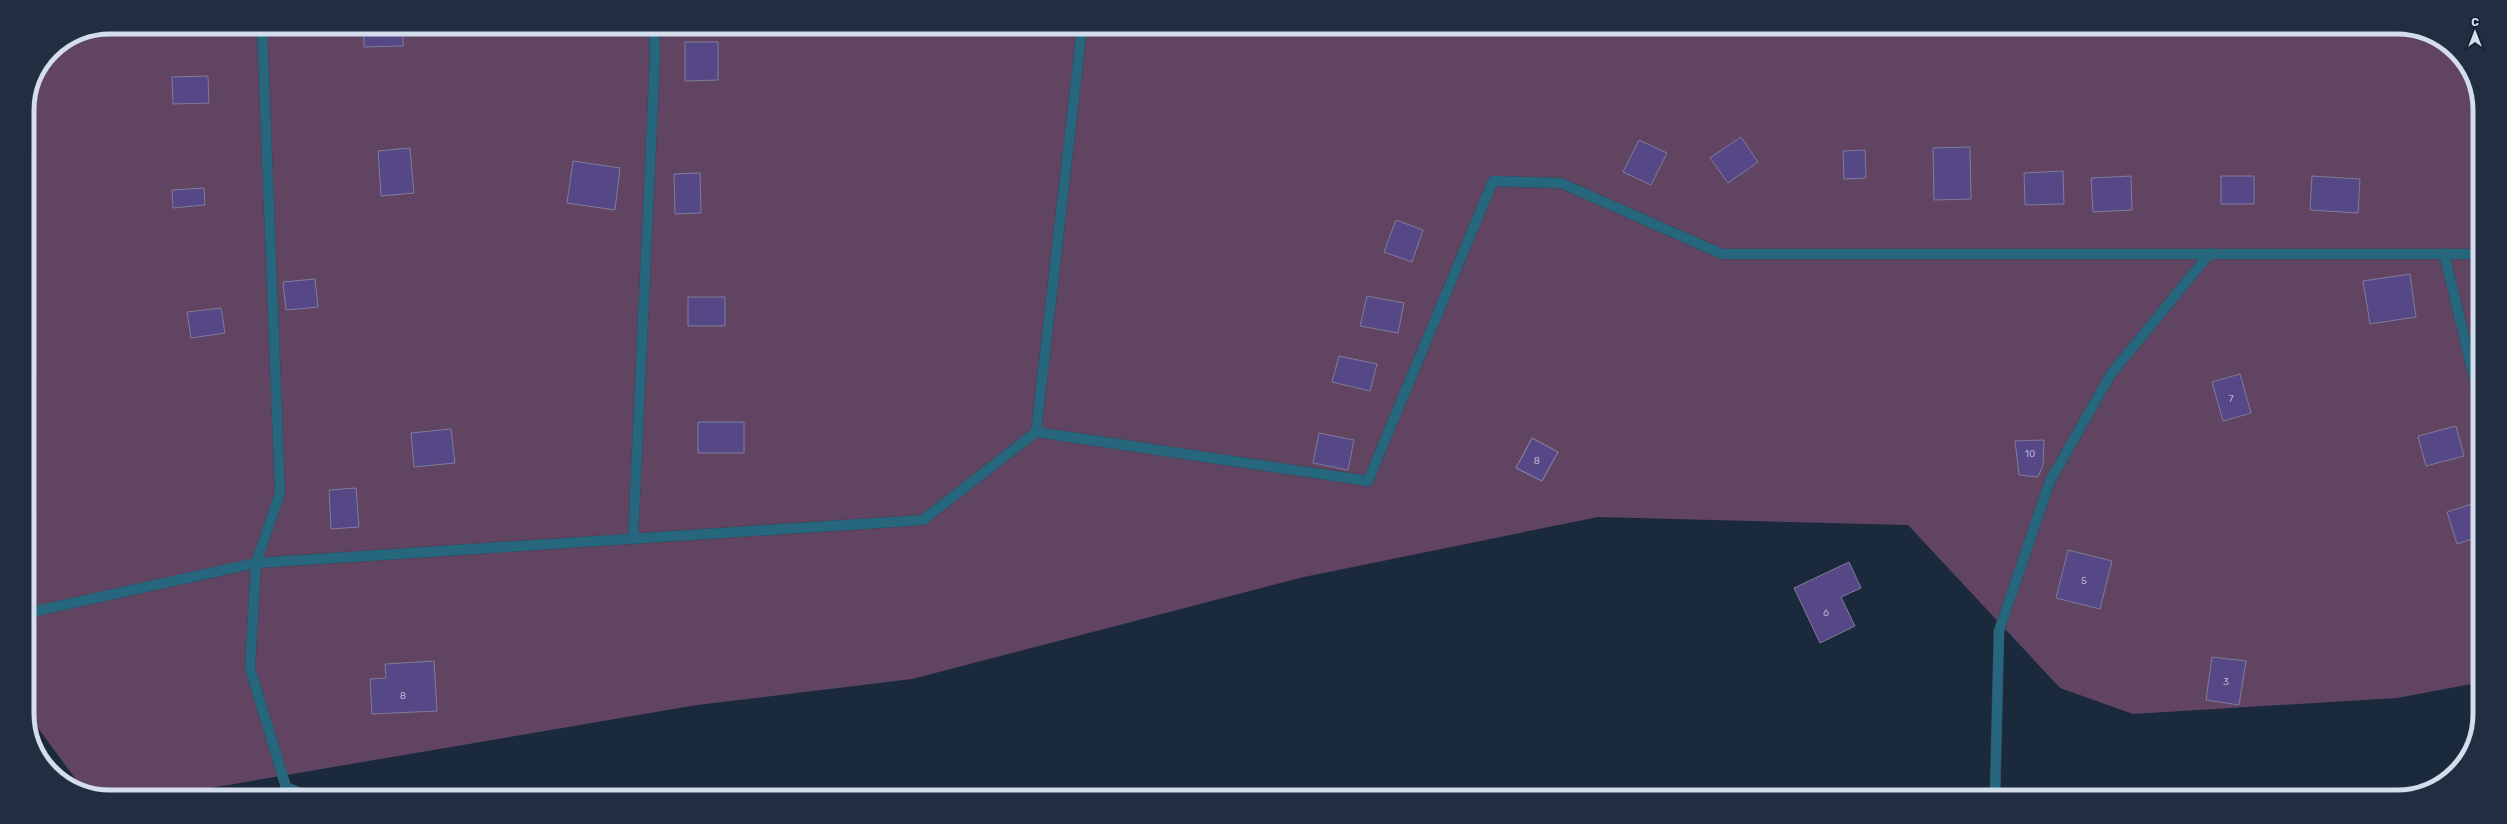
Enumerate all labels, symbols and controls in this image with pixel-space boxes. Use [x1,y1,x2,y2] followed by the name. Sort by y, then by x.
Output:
[2455,12,2495,52] north arrow
[2471,16,2479,29] text: С
[2228,393,2234,405] house number: 7
[2025,448,2035,460] house number: 10
[1534,455,1540,467] house number: 8
[2081,575,2087,587] house number: 5
[1823,607,1829,619] house number: 6
[2223,676,2229,688] house number: 3
[400,690,406,702] house number: 8

